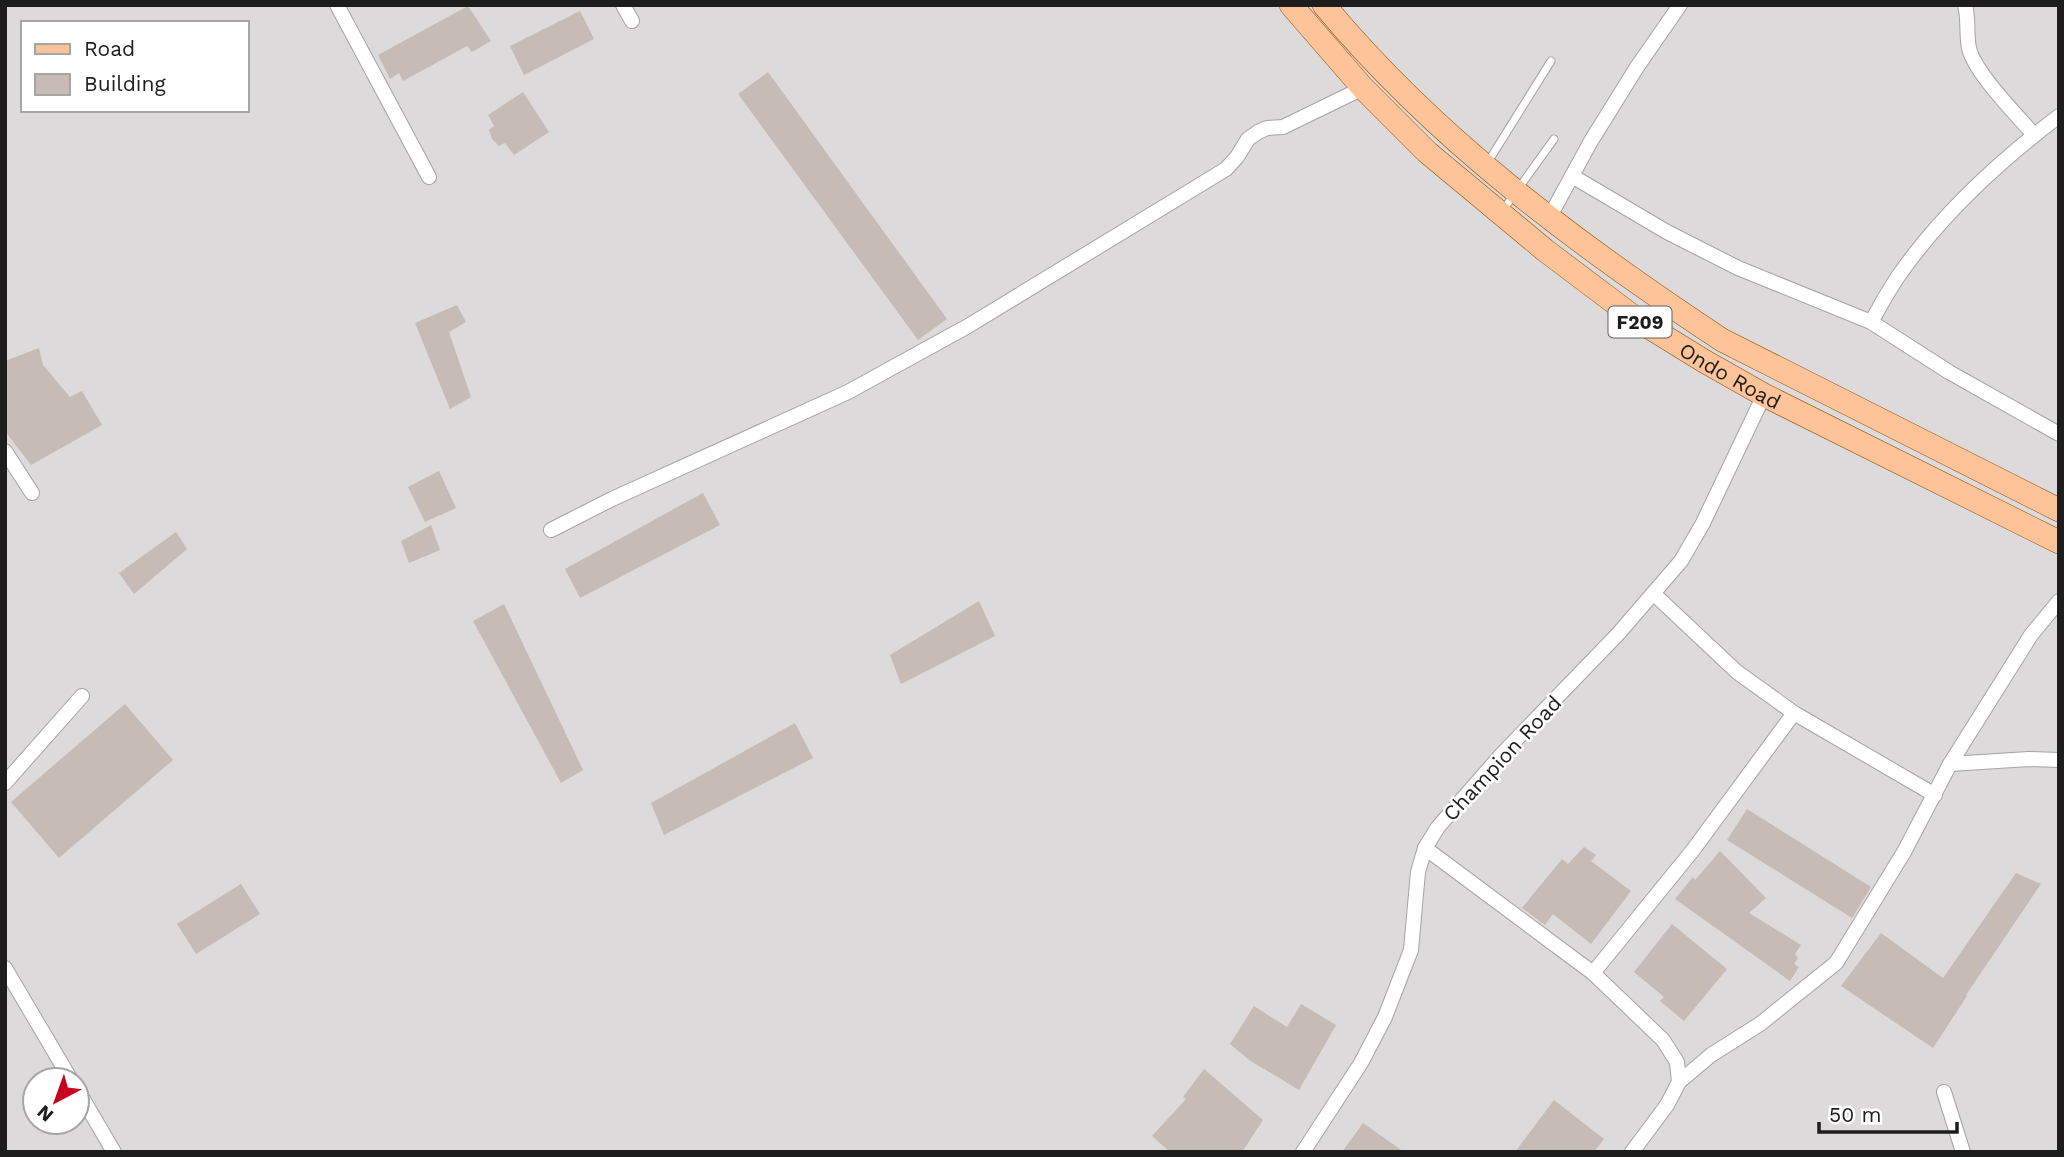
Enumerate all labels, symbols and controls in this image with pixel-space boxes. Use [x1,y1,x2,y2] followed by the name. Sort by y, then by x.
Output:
[21,21,248,112] legend
[84,36,135,61] text: Road
[84,71,166,96] text: Building
[1608,306,1672,338] road number: F209
[1675,337,1785,414] street label: Ondo Road
[1438,690,1566,826] street label: Champion Road
[21,1066,91,1136] north arrow
[1819,1090,1957,1134] scale bar
[32,1100,58,1127] text: N
[1829,1102,1881,1127] text: 50 m

